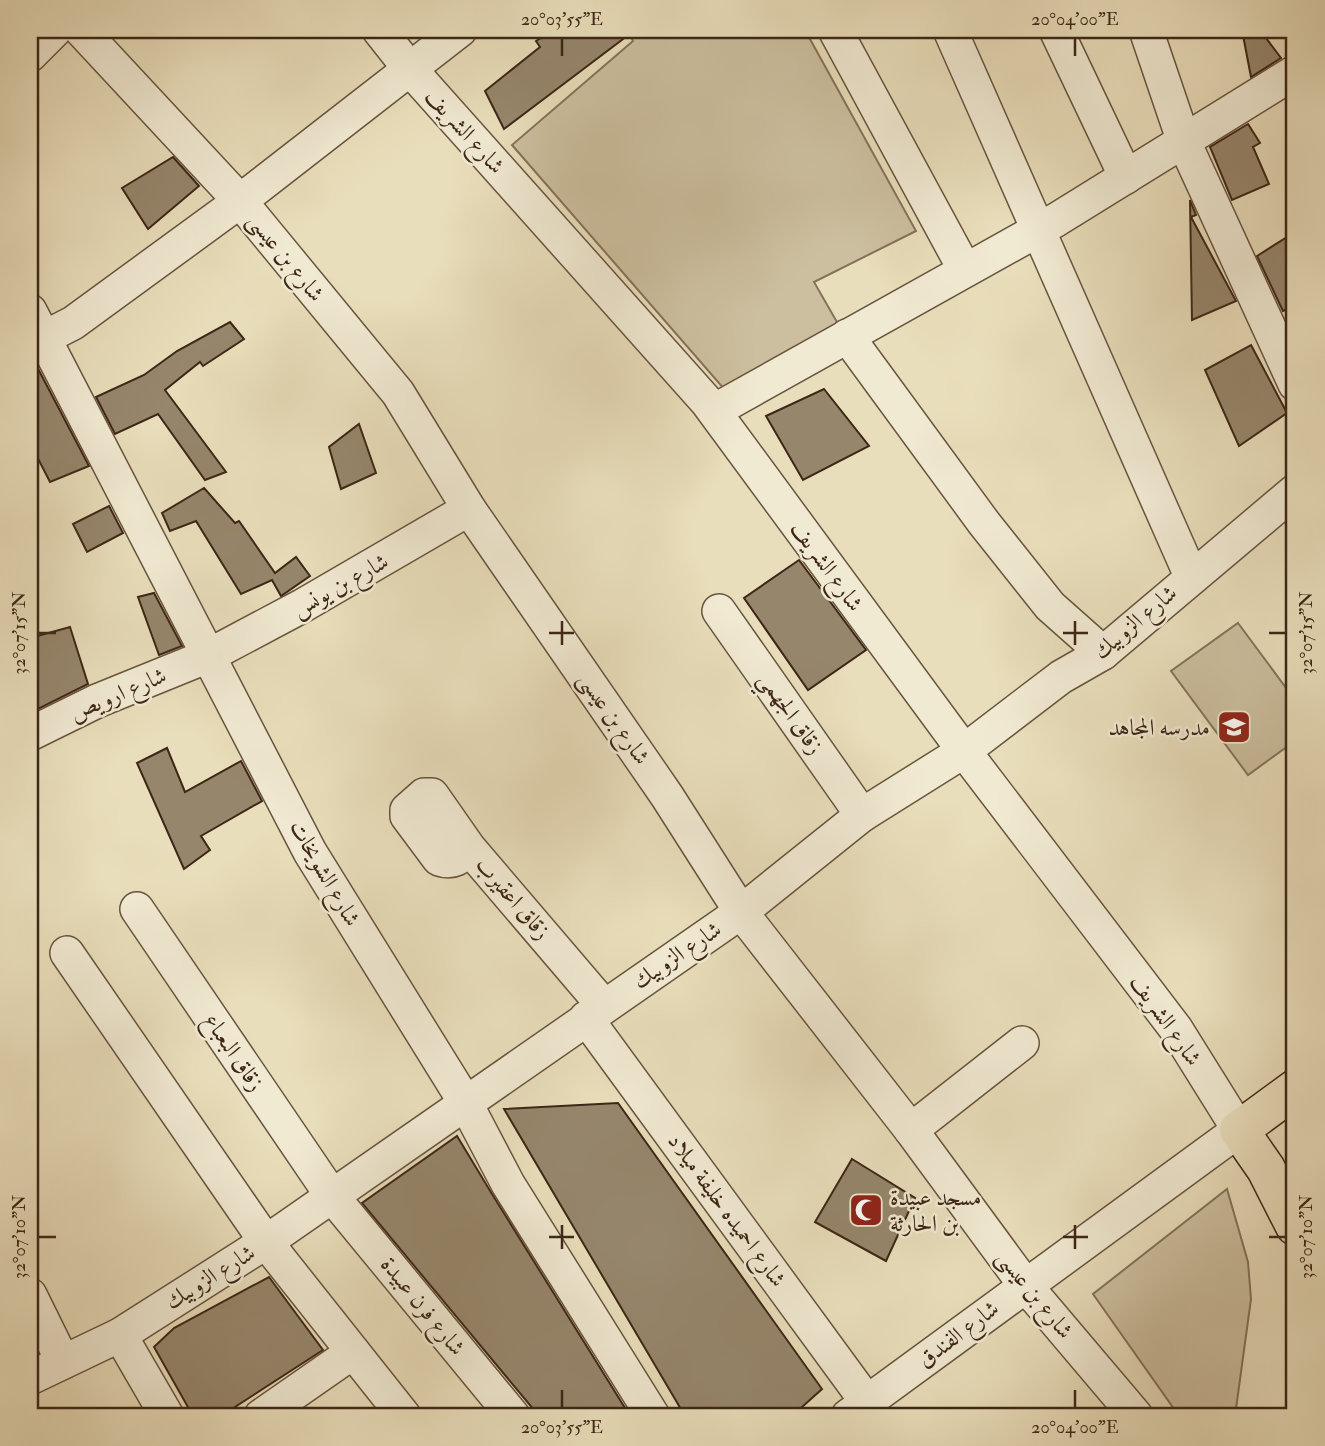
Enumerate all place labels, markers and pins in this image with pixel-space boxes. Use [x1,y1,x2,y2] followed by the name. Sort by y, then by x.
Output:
[1215,708,1253,746] school or university icon: مدرسه المجاهد
[1108,713,1210,742] place label: مدرسه المجاهد
[890,1183,981,1238] place label: مسجد عبيدة بن الحارثة
[847,1191,885,1229] mosque icon: مسجد عبيدة بن الحارثة

